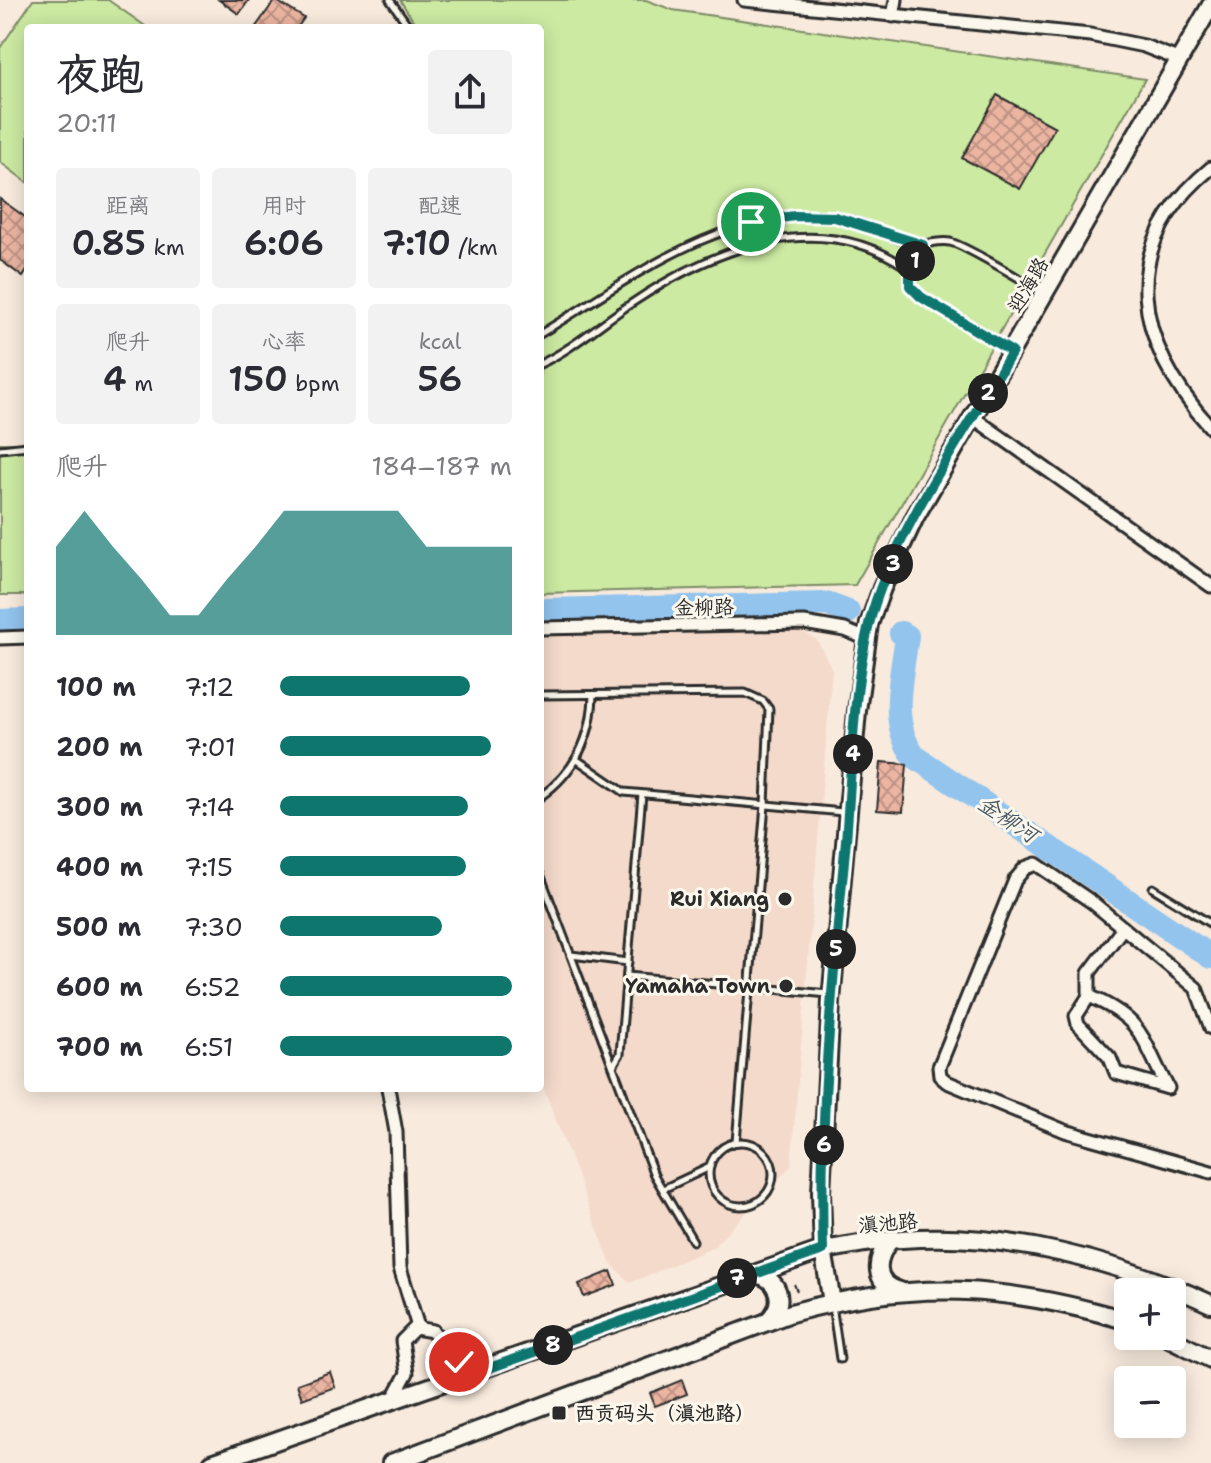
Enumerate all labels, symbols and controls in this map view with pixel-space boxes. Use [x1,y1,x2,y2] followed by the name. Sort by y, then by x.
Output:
[56,45,144,104] text: 夜跑
[428,50,512,134] button: share
[56,105,117,140] text: 20:11
[717,188,785,256] pin
[106,191,150,220] text: 距离
[262,191,306,220] text: 用时
[418,191,462,220] text: 配速
[729,200,773,244] icon: arrive
[71,220,146,266] text: 0.85
[244,220,324,266] text: 6:06
[382,220,451,266] text: 7:10
[146,233,185,262] text: km
[451,233,498,262] text: /km
[895,241,935,281] pin: 1
[910,246,920,275] text: 1
[1002,252,1055,317] street label: 迎海路
[106,327,150,356] text: 爬升
[262,327,306,356] text: 心率
[419,327,461,356] text: kcal
[103,356,127,402] text: 4
[228,356,288,402] text: 150
[418,356,462,402] text: 56
[127,369,153,398] text: m
[288,369,340,398] text: bpm
[968,373,1008,413] pin: 2
[980,378,996,407] text: 2
[56,448,108,483] text: 爬升
[371,448,512,483] text: 184–187 m
[873,544,913,584] pin: 3
[885,549,901,578] text: 3
[674,593,735,621] street label: 金柳路
[56,669,136,704] text: 100 m
[184,669,234,704] text: 7:12
[56,729,143,764] text: 200 m
[184,729,236,764] text: 7:01
[833,734,873,774] pin: 4
[845,739,861,768] text: 4
[56,789,143,824] text: 300 m
[184,789,234,824] text: 7:14
[973,789,1046,851] water label: 金柳河
[56,849,143,884] text: 400 m
[184,849,233,884] text: 7:15
[670,886,769,912] place label: Rui Xiang
[776,890,794,908] marker: Rui Xiang
[56,909,141,944] text: 500 m
[184,909,243,944] text: 7:30
[816,929,856,969] pin: 5
[829,934,843,963] text: 5
[56,969,143,1004] text: 600 m
[184,969,241,1004] text: 6:52
[625,973,770,999] place label: Yamaha Town
[777,977,795,995] marker: Yamaha Town
[56,1029,143,1064] text: 700 m
[184,1029,234,1064] text: 6:51
[804,1125,844,1165] pin: 6
[816,1130,832,1159] text: 6
[857,1207,920,1239] street label: 滇池路
[717,1258,757,1298] pin: 7
[729,1263,745,1292] text: 7
[1114,1278,1186,1438] map controls
[1114,1278,1186,1350] button: +
[533,1325,573,1365] pin: 8
[425,1328,493,1396] pin
[545,1330,561,1359] text: 8
[437,1340,481,1384] icon: check
[1114,1366,1186,1438] button: −
[575,1400,755,1426] place label: 西贡码头（滇池路）
[550,1404,568,1422] marker: 西贡码头（滇池路）

